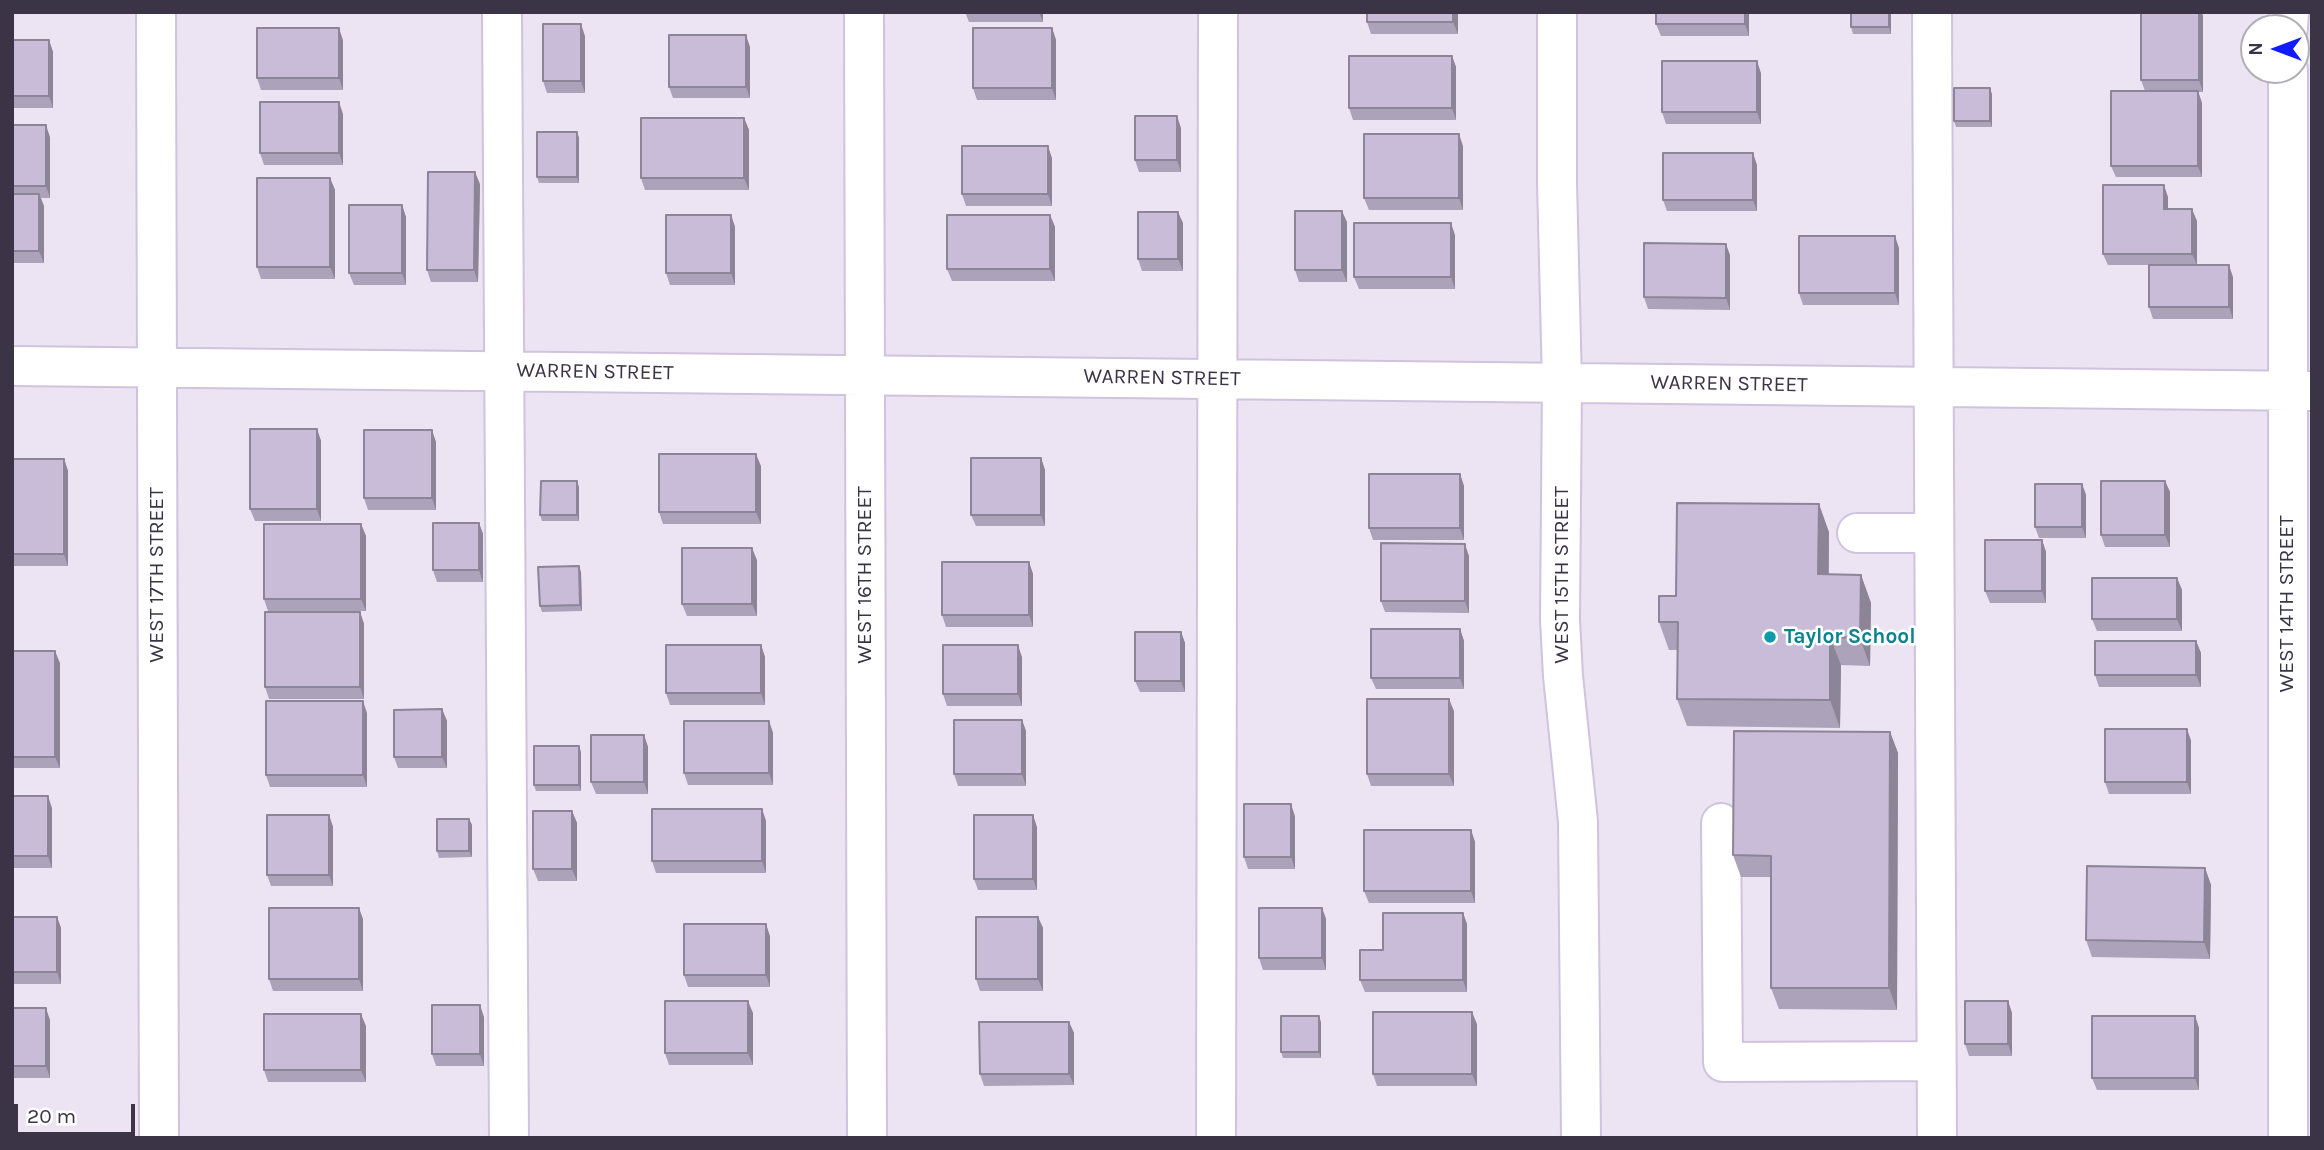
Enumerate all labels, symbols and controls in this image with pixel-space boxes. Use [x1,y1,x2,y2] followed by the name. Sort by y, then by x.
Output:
[2240,14,2310,84] north arrow
[2245,42,2267,56] text: N
[516,358,674,386] street label: WARREN STREET
[1083,364,1241,392] street label: WARREN STREET
[1650,370,1808,398] street label: WARREN STREET
[852,486,878,664] street label: WEST 16TH STREET
[1549,486,1575,664] street label: WEST 15TH STREET
[144,487,170,663] street label: WEST 17TH STREET
[2274,515,2300,693] street label: WEST 14TH STREET
[1784,624,1916,650] place label: Taylor School
[1762,629,1778,645] marker: Taylor School
[18,1090,138,1134] scale bar
[27,1104,76,1128] text: 20 m

